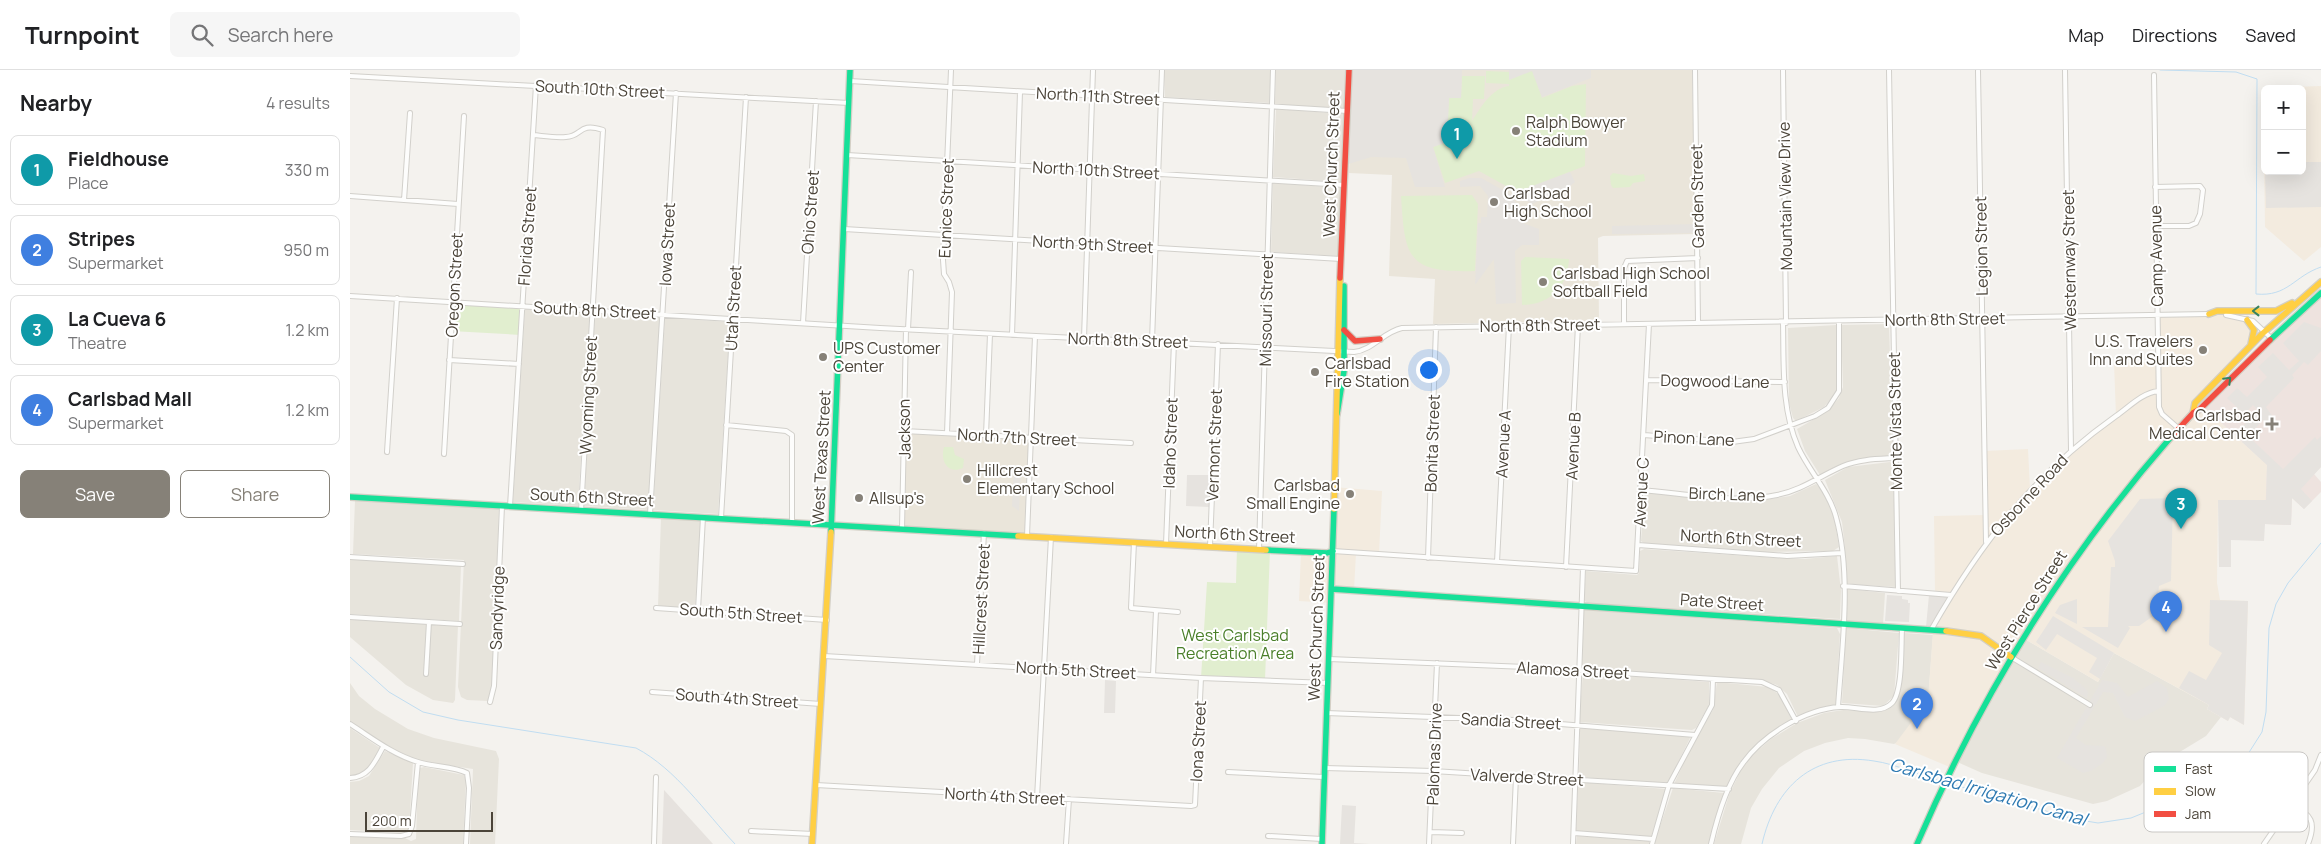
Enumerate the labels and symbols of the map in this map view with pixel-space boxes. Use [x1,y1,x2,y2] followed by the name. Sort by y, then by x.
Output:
[534,75,666,103] street label: South 10th Street
[1036,82,1160,110] street label: North 11th Street
[1317,91,1345,237] street label: West Church Street
[1526,111,1626,151] place label: Ralph Bowyer Stadium
[1441,118,1473,159] pin: 1
[1773,121,1797,271] street label: Mountain View Drive
[1510,125,1522,137] marker: Ralph Bowyer Stadium
[1685,144,1709,248] street label: Garden Street
[1032,156,1160,184] street label: North 10th Street
[933,158,959,258] street label: Eunice Street
[796,169,824,255] street label: Ohio Street
[1504,182,1592,222] place label: Carlsbad High School
[513,186,541,286] street label: Florida Street
[2057,189,2081,331] street label: Westernway Street
[1488,196,1500,208] marker: Carlsbad High School
[1969,196,1993,296] street label: Legion Street
[654,202,680,286] street label: Iowa Street
[2144,205,2168,307] street label: Camp Avenue
[1032,230,1154,258] street label: North 9th Street
[440,232,468,338] street label: Oregon Street
[1254,253,1278,367] street label: Missouri Street
[1553,262,1710,302] place label: Carlsbad High School Softball Field
[720,264,746,352] street label: Utah Street
[1537,276,1549,288] marker: Carlsbad High School Softball Field
[533,296,657,324] street label: South 8th Street
[2252,306,2260,316] one-way arrow
[1884,307,2006,331] street label: North 8th Street
[1479,313,1601,337] street label: North 8th Street
[1067,327,1189,353] street label: North 8th Street
[2089,330,2193,370] place label: U.S. Travelers Inn and Suites
[574,335,602,455] street label: Wyoming Street
[833,337,941,377] place label: UPS Customer Center
[2197,344,2209,356] marker: U.S. Travelers Inn and Suites
[817,351,829,363] marker: UPS Customer Center
[1325,352,1409,392] place label: Carlsbad Fire Station
[1883,352,1907,490] street label: Monte Vista Street
[1416,357,1442,383] your location
[1309,366,1321,378] marker: Carlsbad Fire Station
[1660,369,1770,393] street label: Dogwood Lane
[2223,377,2232,386] one-way arrow
[1201,388,1227,502] street label: Vermont Street
[807,389,835,525] street label: West Texas Street
[1419,394,1445,492] street label: Bonita Street
[1157,397,1183,489] street label: Idaho Street
[892,399,916,459] street label: Jackson
[2149,404,2261,444] place label: Carlsbad Medical Center
[1490,409,1516,479] street label: Avenue A
[1560,411,1586,480] street label: Avenue B
[2265,417,2279,431] marker: Carlsbad Medical Center
[957,423,1077,451] street label: North 7th Street
[1653,425,1735,451] street label: Pinon Lane
[1985,449,2073,541] street label: Osborne Road
[1628,457,1654,527] street label: Avenue C
[977,459,1115,499] place label: Hillcrest Elementary School
[961,473,973,485] marker: Hillcrest Elementary School
[1246,474,1340,514] place label: Carlsbad Small Engine
[1688,482,1766,506] street label: Birch Lane
[530,483,654,511] street label: South 6th Street
[869,487,924,509] place label: Allsup's
[1344,488,1356,500] marker: Carlsbad Small Engine
[2165,488,2197,529] pin: 3
[853,492,865,504] marker: Allsup's
[1174,520,1296,548] street label: North 6th Street
[1680,524,1802,552] street label: North 6th Street
[967,543,995,655] street label: Hillcrest Street
[1980,546,2072,674] street label: West Pierce Street
[1302,555,1330,701] street label: West Church Street
[485,566,509,650] street label: Sandyridge
[1679,588,1765,616] street label: Pate Street
[2150,591,2182,632] pin: 4
[679,598,803,628] street label: South 5th Street
[1176,624,1294,664] park label: West Carlsbad Recreation Area
[1015,656,1137,684] street label: North 5th Street
[1516,656,1630,684] street label: Alamosa Street
[675,683,799,713] street label: South 4th Street
[1901,688,1933,729] pin: 2
[1185,700,1211,782] street label: Iona Street
[1421,702,1447,806] street label: Palomas Drive
[1460,707,1562,735] street label: Sandia Street
[1887,751,2092,831] water label: Carlsbad Irrigation Canal
[2144,752,2308,832] legend
[2185,759,2213,778] text: Fast
[1470,763,1584,791] street label: Valverde Street
[2185,781,2216,800] text: Slow
[944,782,1066,810] street label: North 4th Street
[2185,804,2211,823] text: Jam
[365,809,492,832] scale bar

